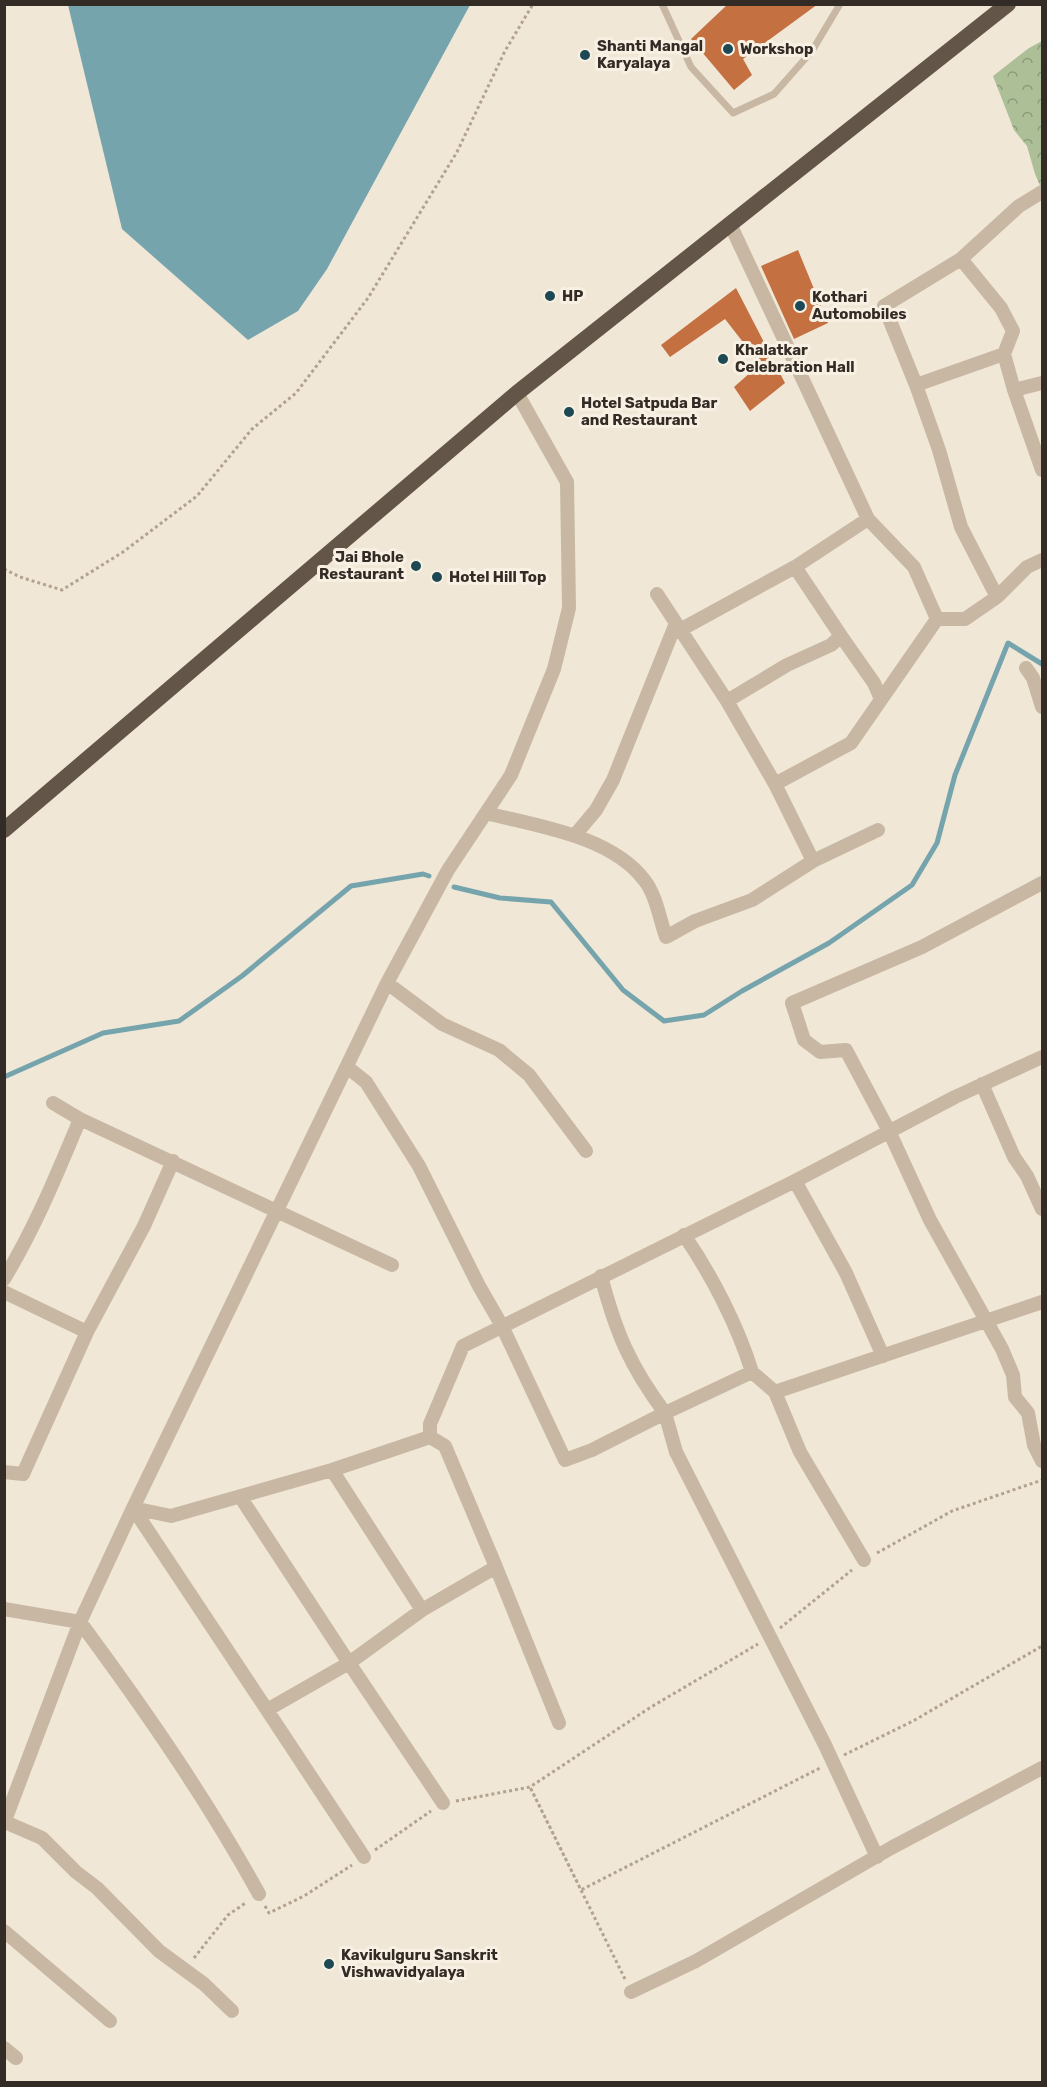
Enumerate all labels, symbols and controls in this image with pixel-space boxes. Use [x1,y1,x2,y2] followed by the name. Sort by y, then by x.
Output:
[597,37,703,72] place label: Shanti Mangal Karyalaya
[740,40,813,58] place label: Workshop
[721,42,735,56] marker: Workshop
[578,48,592,62] marker: Shanti Mangal Karyalaya
[562,287,583,305] place label: HP
[812,288,907,323] place label: Kothari Automobiles
[543,289,557,303] marker: HP
[793,299,807,313] marker: Kothari Automobiles
[735,341,854,376] place label: Khalatkar Celebration Hall
[716,352,730,366] marker: Khalatkar Celebration Hall
[581,394,717,429] place label: Hotel Satpuda Bar and Restaurant
[562,405,576,419] marker: Hotel Satpuda Bar and Restaurant
[319,548,404,583] place label: Jai Bhole Restaurant
[409,559,423,573] marker: Jai Bhole Restaurant
[449,568,546,586] place label: Hotel Hill Top
[430,570,444,584] marker: Hotel Hill Top
[341,1946,498,1981] place label: Kavikulguru Sanskrit Vishwavidyalaya
[322,1957,336,1971] marker: Kavikulguru Sanskrit Vishwavidyalaya

